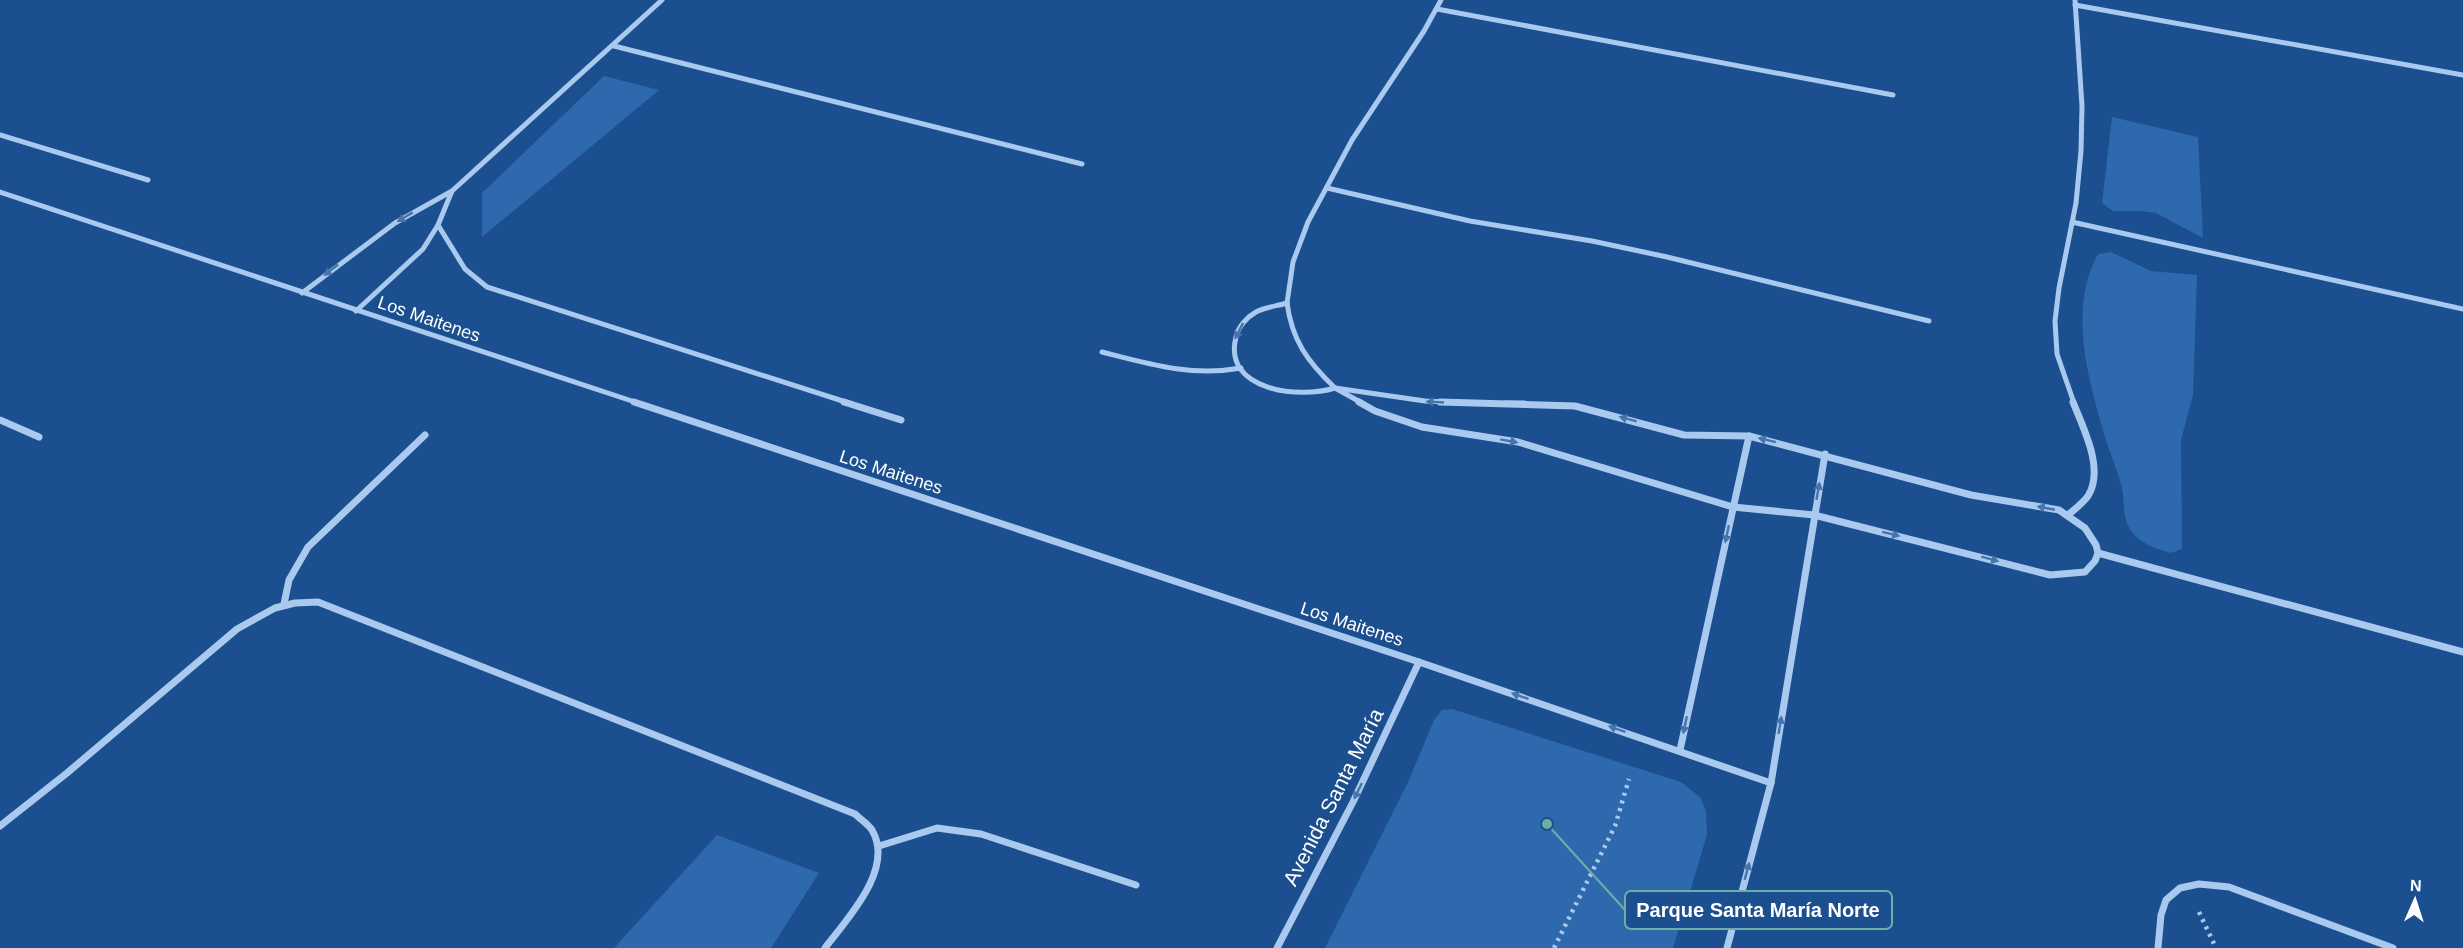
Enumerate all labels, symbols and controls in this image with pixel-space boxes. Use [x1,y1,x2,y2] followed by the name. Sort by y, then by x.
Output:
[397,211,413,222] one-way arrow
[324,264,339,276] one-way arrow
[375,292,483,346] street label: Los Maitenes
[1235,322,1245,340] one-way arrow
[1425,397,1444,406] one-way arrow
[1619,414,1637,423] one-way arrow
[1757,435,1776,445] one-way arrow
[1500,437,1519,446] one-way arrow
[837,446,945,498] street label: Los Maitenes
[1814,481,1823,500] one-way arrow
[2036,503,2055,512] one-way arrow
[1722,525,1732,543] one-way arrow
[1882,529,1900,539] one-way arrow
[1981,555,1999,565] one-way arrow
[1298,598,1406,650] street label: Los Maitenes
[1511,691,1529,700] one-way arrow
[1278,704,1388,889] street label: Avenida Santa María
[1680,715,1690,734] one-way arrow
[1776,715,1785,734] one-way arrow
[1607,723,1625,733] one-way arrow
[1353,782,1363,799] one-way arrow
[1743,862,1753,880] one-way arrow
[2385,870,2445,930] north arrow
[2410,877,2422,894] text: N
[1625,891,1892,929] callout: Parque Santa María Norte
[1636,899,1880,921] text: Parque Santa María Norte

